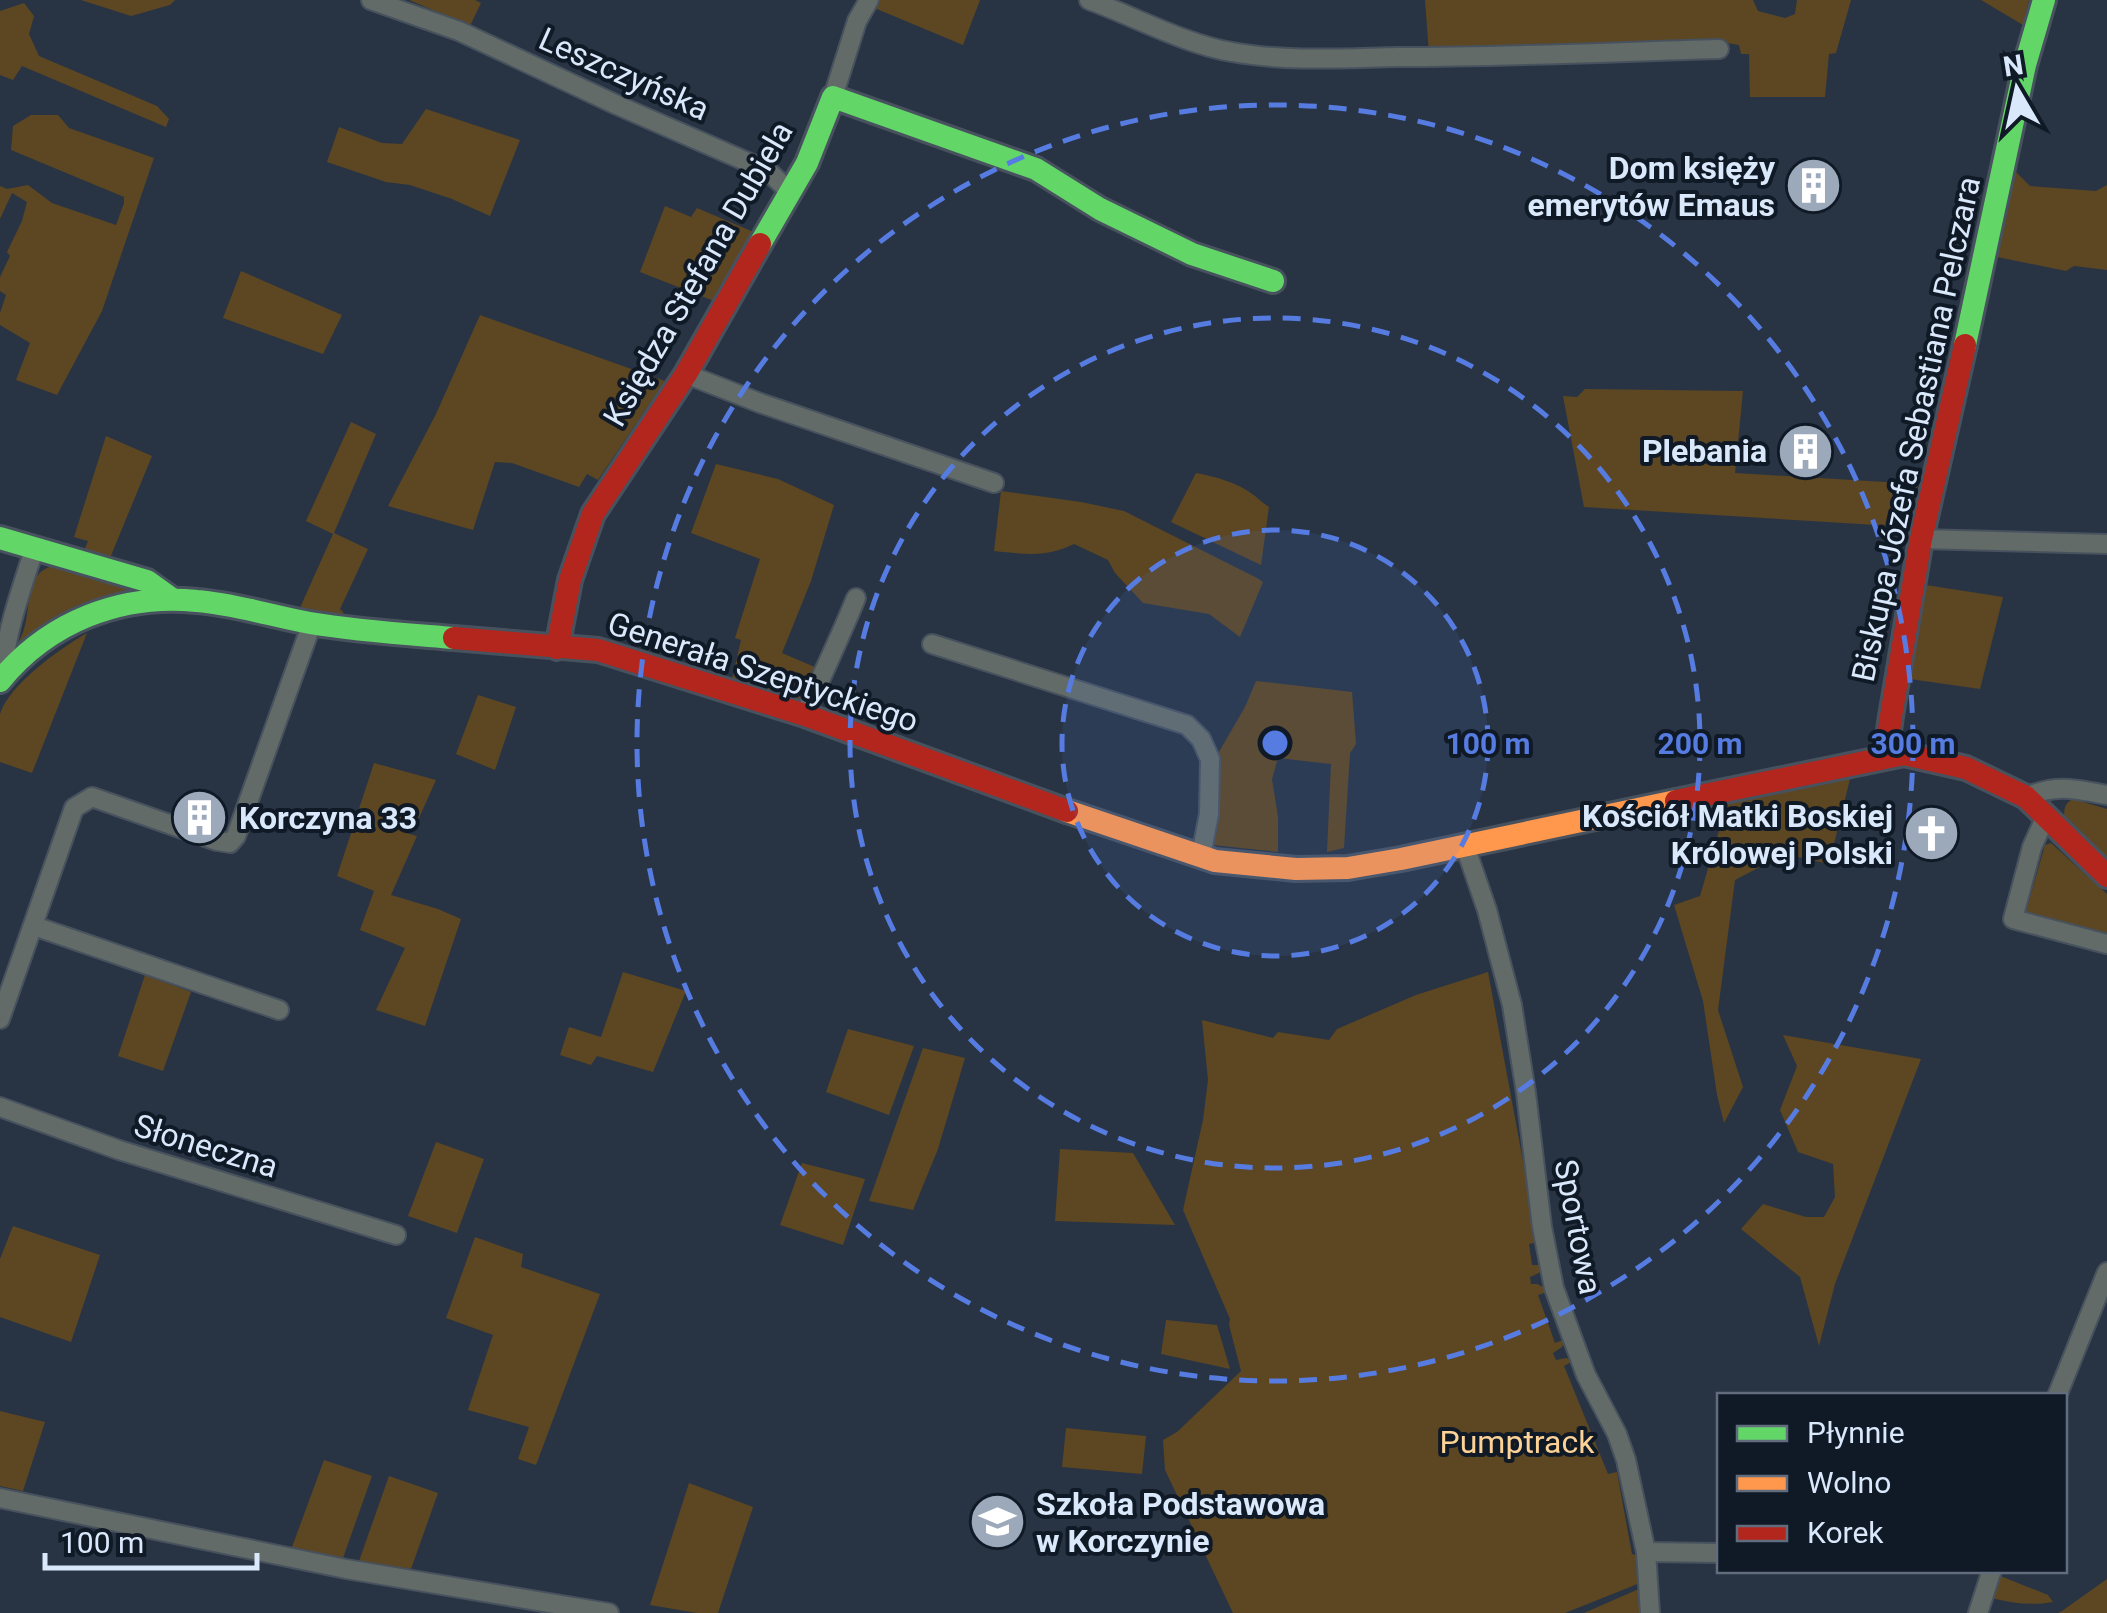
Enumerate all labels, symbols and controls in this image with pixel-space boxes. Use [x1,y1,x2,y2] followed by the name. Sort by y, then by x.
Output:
[533,20,715,128] street label: Leszczyńska
[1967,40,2067,140] north arrow
[2001,48,2026,84] text: N
[595,115,801,433] street label: Księdza Stefana Dubiela
[1527,149,1776,224] place label: Dom księży emerytów Emaus
[1784,156,1844,216] building icon: Dom księży emerytów Emaus
[1844,173,1988,685] street label: Biskupa Józefa Sebastiana Pelczara
[1776,421,1836,481] building icon: Plebania
[1642,432,1767,470] place label: Plebania
[603,604,923,740] street label: Generała Szeptyckiego
[1257,725,1293,761] centre of rings
[1445,726,1531,761] text: 100 m
[1657,726,1743,761] text: 200 m
[1870,726,1956,761] text: 300 m
[170,788,230,848] building icon: Korczyna 33
[1582,797,1893,872] place label: Kościół Matki Boskiej Królowej Polski
[239,799,417,837] place label: Korczyna 33
[1902,804,1962,864] church icon: Kościół Matki Boskiej Królowej Polski
[130,1106,282,1186] street label: Słoneczna
[1546,1156,1610,1298] street label: Sportowa
[1717,1393,2067,1573] legend
[1807,1415,1905,1450] text: Płynnie
[1440,1423,1595,1461] park label: Pumptrack
[1807,1465,1891,1500] text: Wolno
[1036,1485,1325,1560] place label: Szkoła Podstawowa w Korczynie
[967,1492,1027,1552] school or university icon: Szkoła Podstawowa w Korczynie
[45,1508,258,1570] scale bar
[1807,1515,1884,1550] text: Korek
[60,1525,144,1560] text: 100 m

